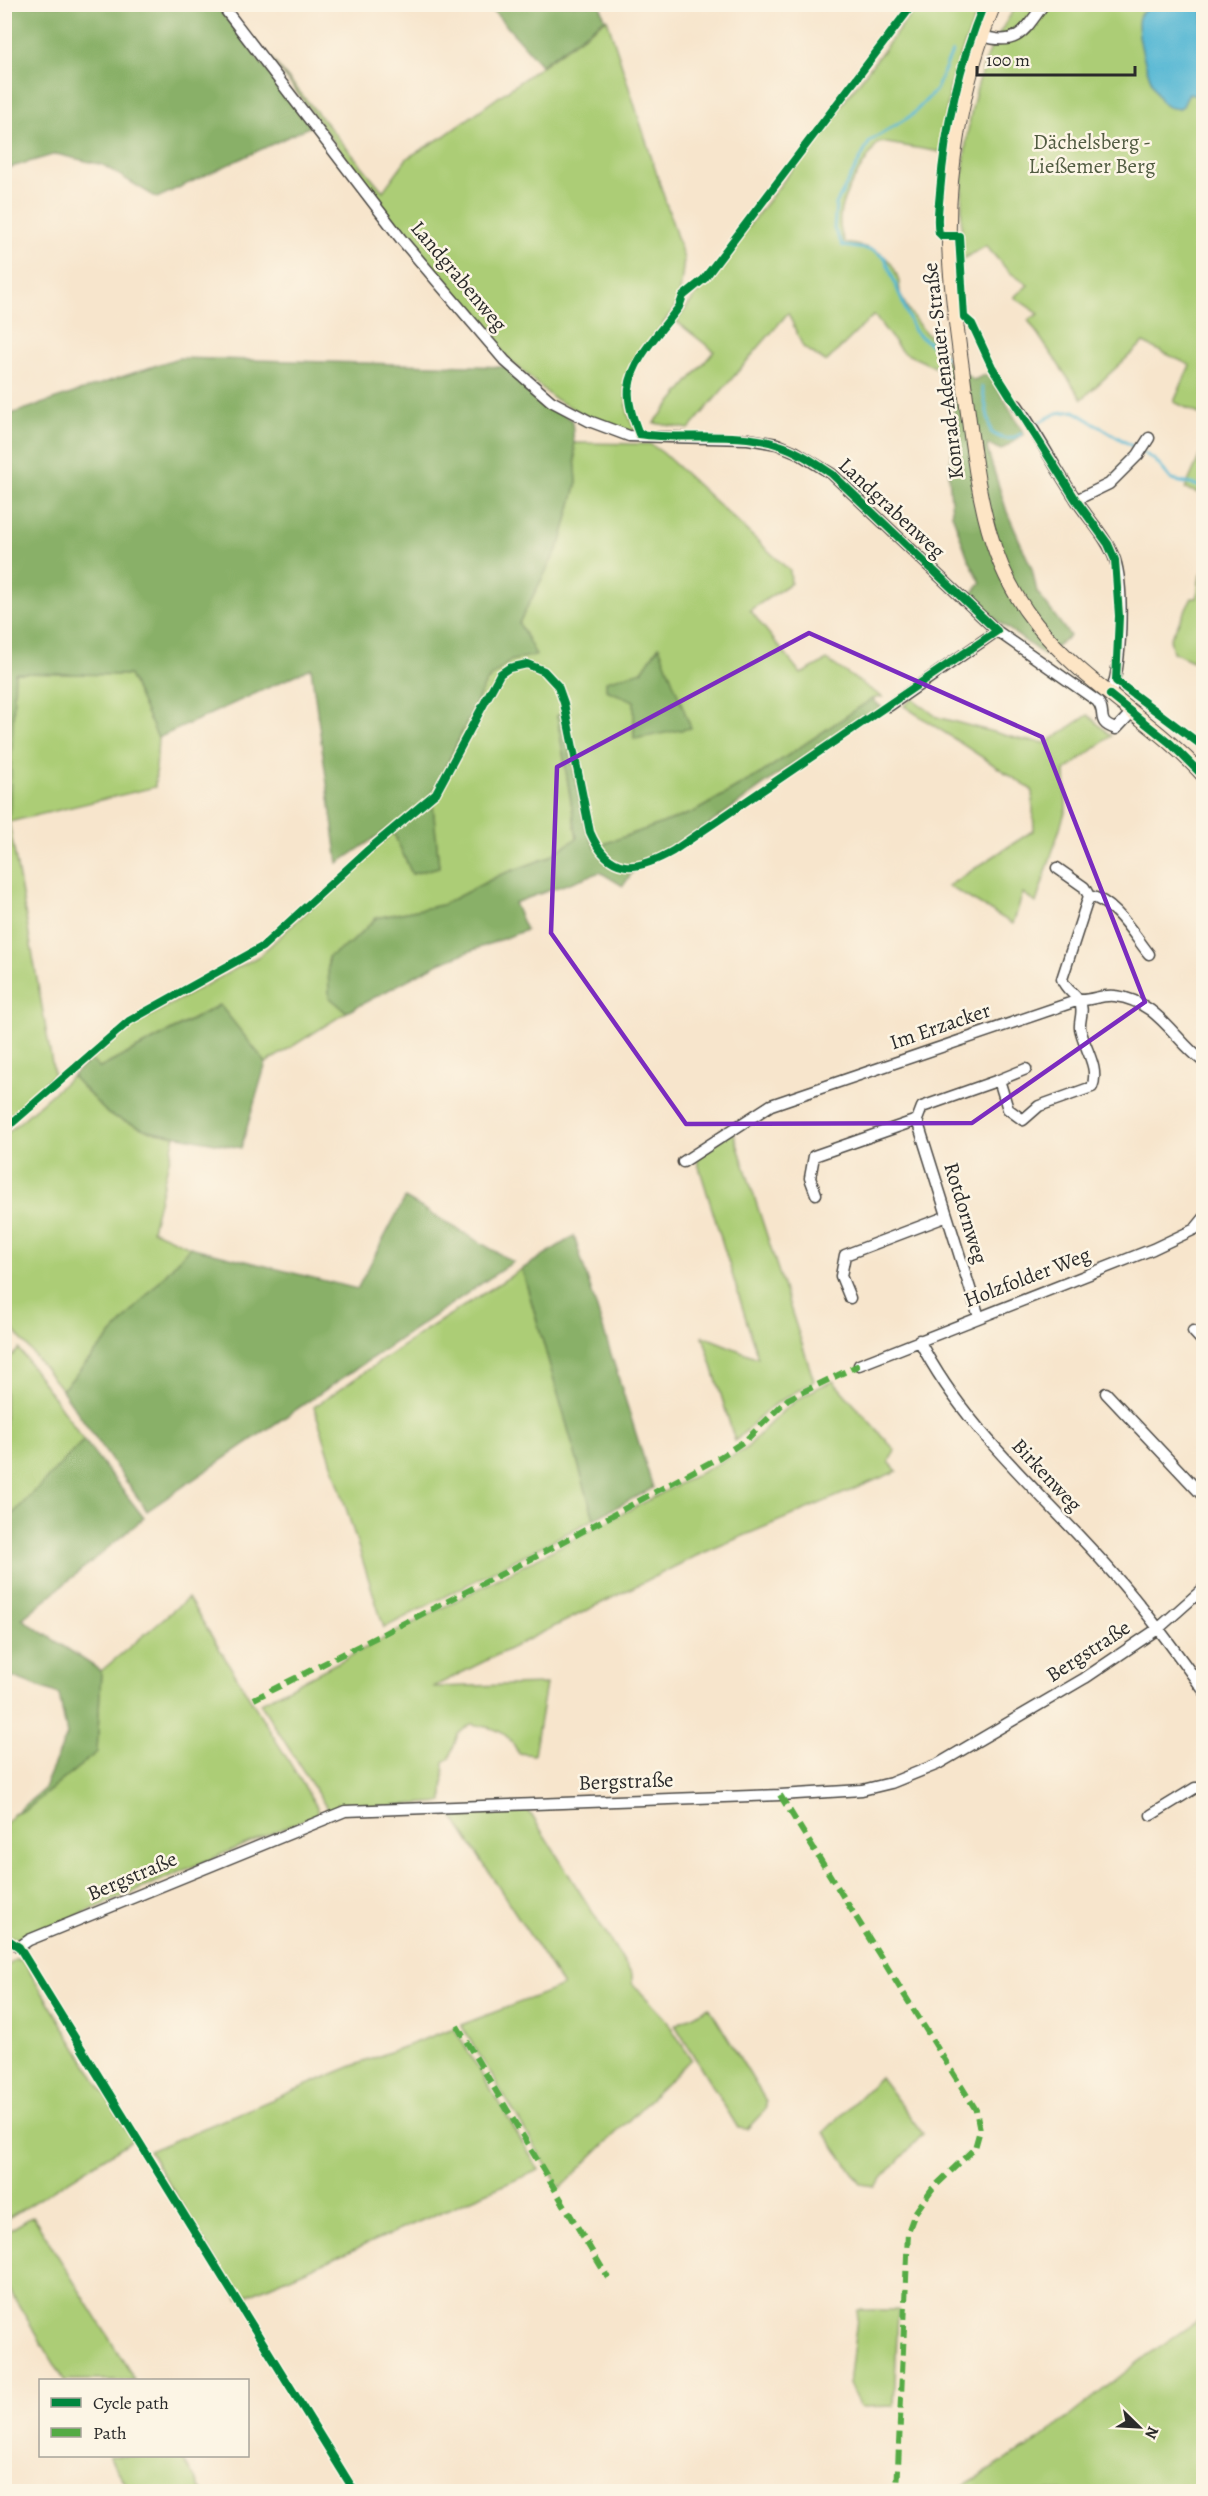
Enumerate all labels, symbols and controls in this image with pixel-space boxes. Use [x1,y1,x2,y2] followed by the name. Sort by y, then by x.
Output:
[977,39,1134,77] scale bar
[986,48,1030,72] text: 100 m
[1028,128,1156,180] park label: Dächelsberg - Ließemer Berg
[404,215,514,338] street label: Landgrabenweg
[916,261,970,481] street label: Konrad-Adenauer-Straße
[832,451,952,565] street label: Landgrabenweg
[886,996,994,1056] street label: Im Erzacker
[937,1159,995,1268] street label: Rotdornweg
[960,1240,1095,1314] street label: Holzfolder Weg
[1006,1432,1089,1518] street label: Birkenweg
[1040,1613,1136,1689] street label: Bergstraße
[578,1765,674,1797] street label: Bergstraße
[83,1845,181,1907] street label: Bergstraße
[39,2379,249,2457] legend
[93,2391,169,2415] text: Cycle path
[1109,2397,1169,2457] north arrow
[93,2421,127,2445] text: Path
[1139,2423,1164,2443] text: N

